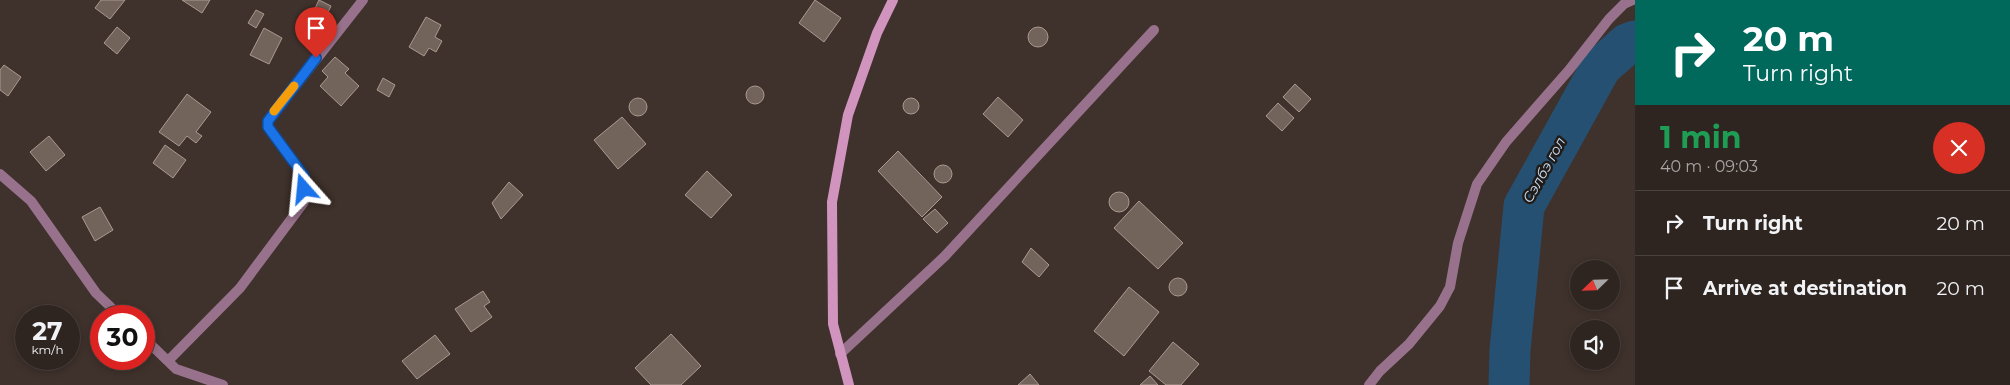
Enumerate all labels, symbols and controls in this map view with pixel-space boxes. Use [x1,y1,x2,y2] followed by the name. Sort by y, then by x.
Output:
[295,7,337,58] pin
[302,14,330,42] icon: arrive
[1743,17,1834,60] text: 20 m
[1660,20,1725,85] icon: right
[1743,60,1853,87] text: Turn right
[1660,119,1741,156] text: 1 min
[1933,122,1985,174] button: close
[1519,134,1569,206] water label: Сэлбэ гол
[1660,157,1758,176] text: 40 m · 09:03
[277,162,329,214] position arrow
[1660,209,1688,237] icon: right
[1703,212,1803,235] text: Turn right
[1937,212,1985,235] text: 20 m
[1570,260,1620,310] north arrow
[1570,260,1620,370] map controls
[1660,274,1688,302] icon: arrive
[1703,277,1907,300] text: Arrive at destination
[1937,277,1985,300] text: 20 m
[90,305,155,370] speed limit sign: 30
[32,316,63,346] text: 27
[1570,320,1620,370] button: sound
[31,342,64,357] text: km/h

